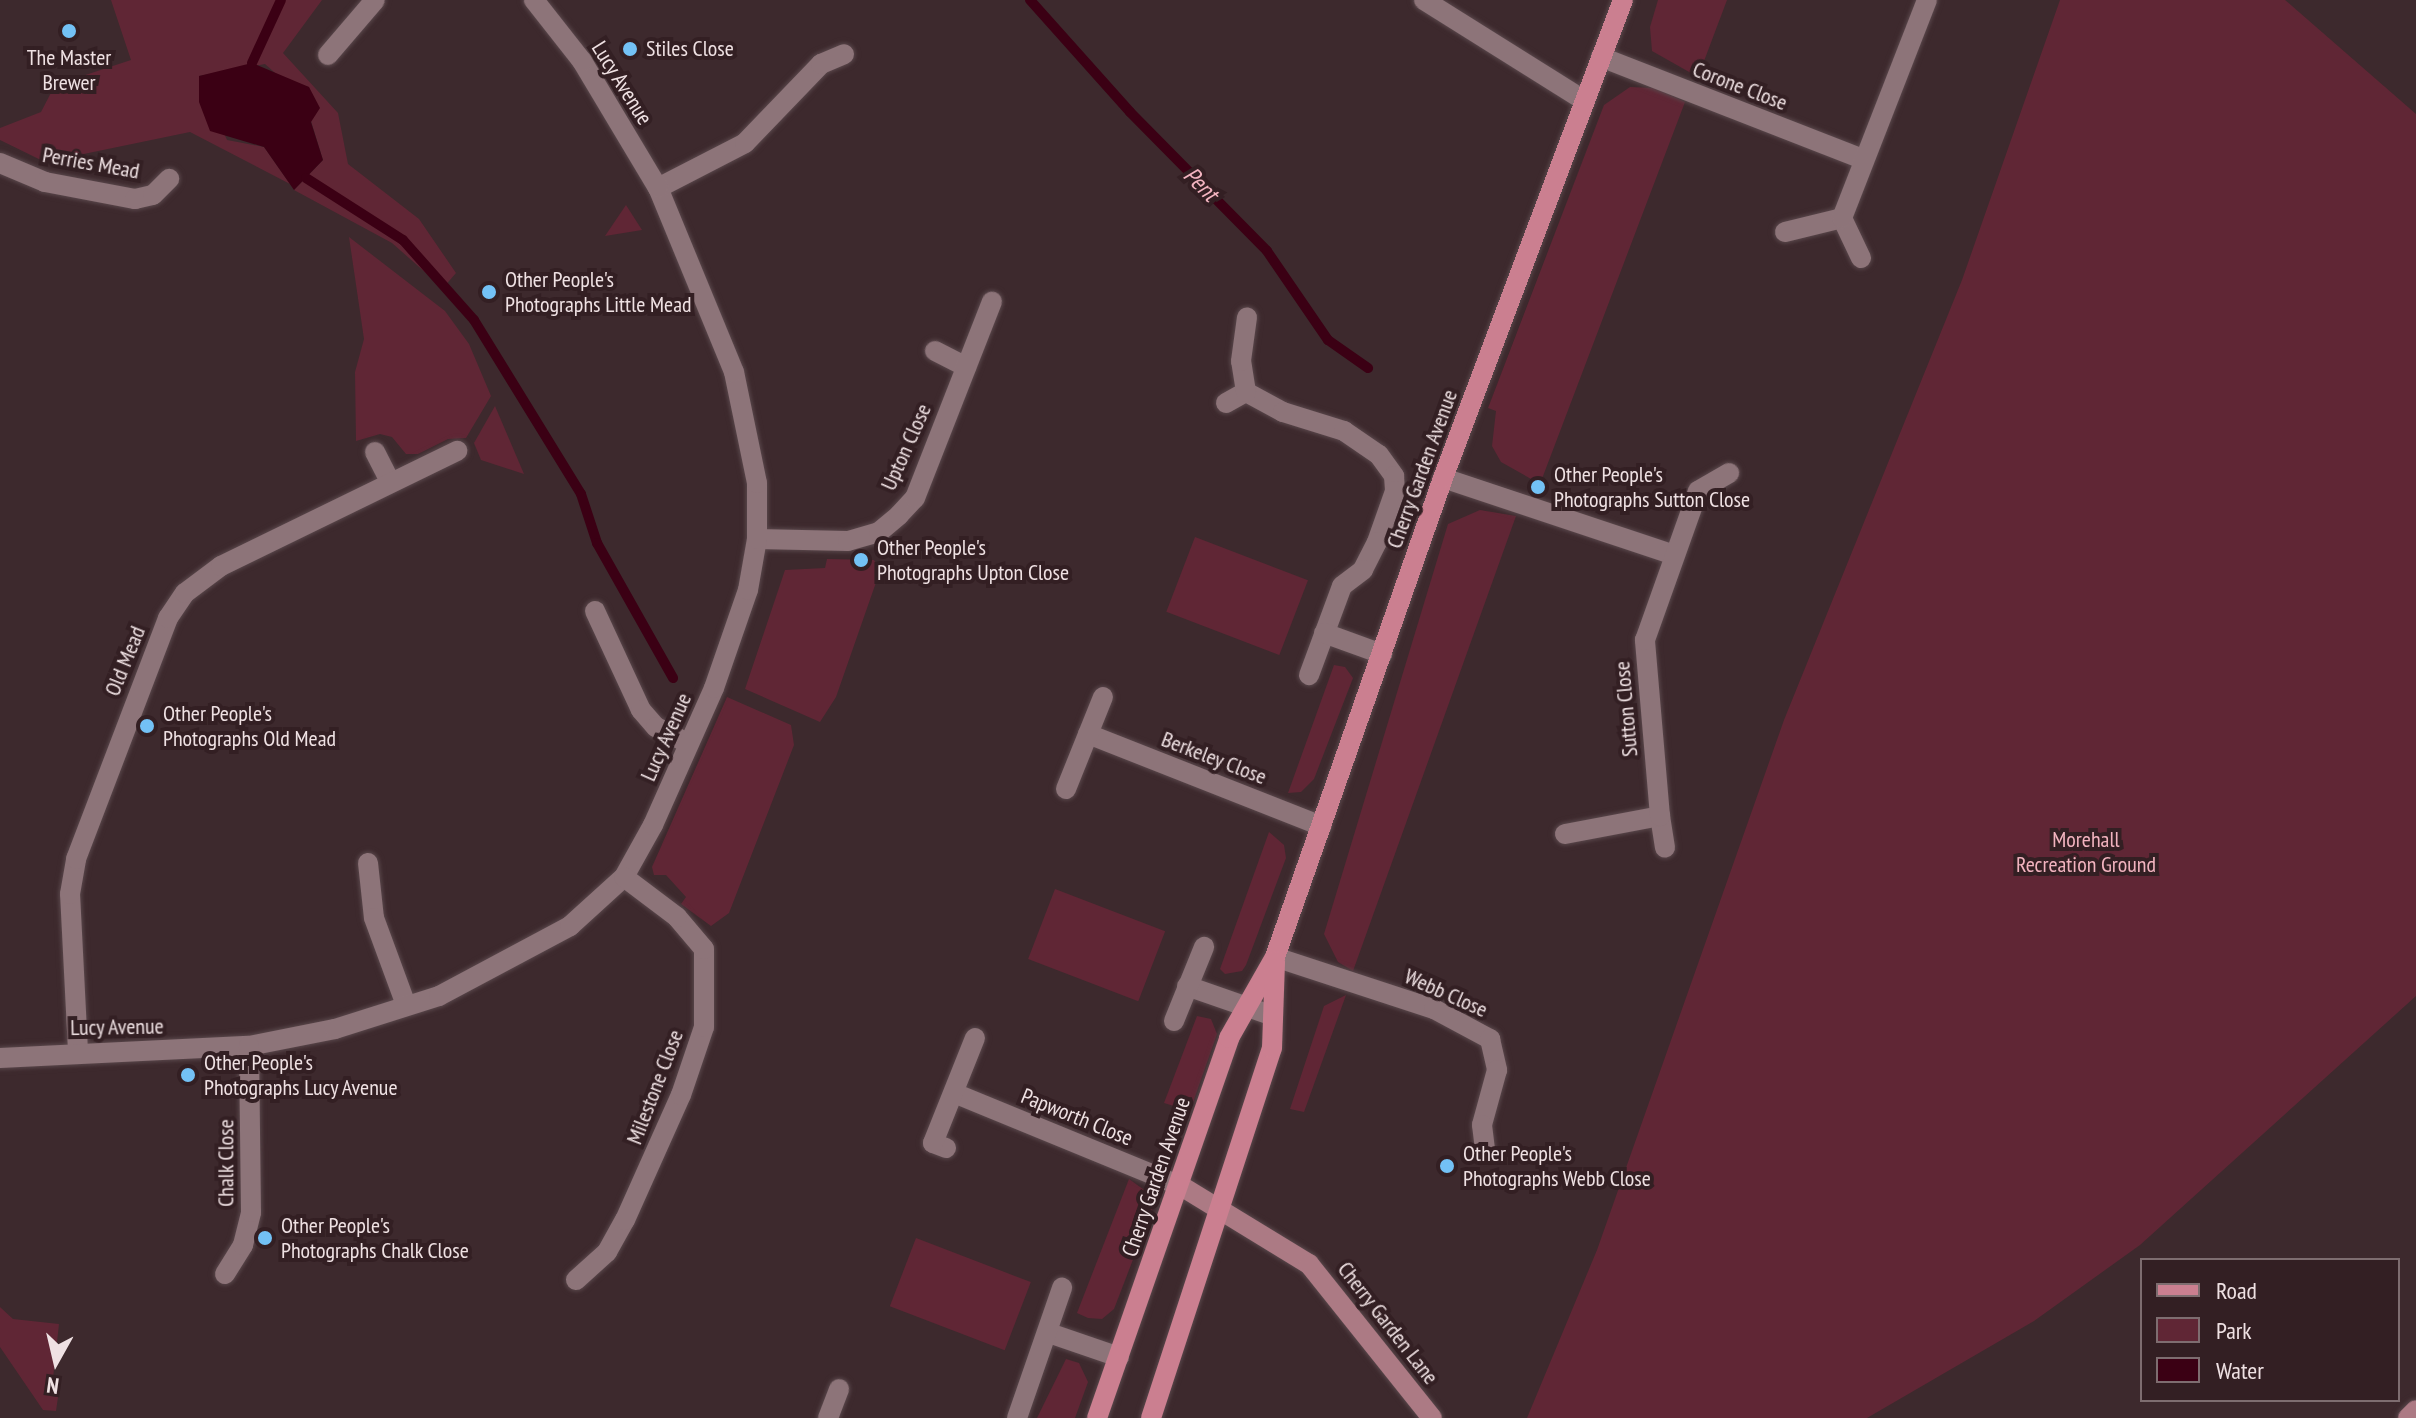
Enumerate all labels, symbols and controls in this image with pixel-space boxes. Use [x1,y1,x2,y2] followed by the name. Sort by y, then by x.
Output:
[60,22,78,40] marker: The Master Brewer
[586,36,658,130] street label: Lucy Avenue
[646,36,734,62] place label: Stiles Close
[621,40,639,58] marker: Stiles Close
[27,44,111,96] place label: The Master Brewer
[1689,56,1791,116] street label: Corone Close
[41,142,141,184] street label: Perries Mead
[1178,161,1224,207] water label: Pent
[505,266,691,318] place label: Other People's Photographs Little Mead
[480,283,498,301] marker: Other People's Photographs Little Mead
[1381,386,1463,552] street label: Cherry Garden Avenue
[875,400,937,494] street label: Upton Close
[1554,461,1750,512] place label: Other People's Photographs Sutton Close
[1529,478,1547,496] marker: Other People's Photographs Sutton Close
[877,534,1069,586] place label: Other People's Photographs Upton Close
[852,551,870,569] marker: Other People's Photographs Upton Close
[99,622,151,700] street label: Old Mead
[1609,660,1643,758] street label: Sutton Close
[635,688,697,786] street label: Lucy Avenue
[163,700,336,752] place label: Other People's Photographs Old Mead
[138,717,156,735] marker: Other People's Photographs Old Mead
[1158,726,1270,790] street label: Berkeley Close
[2016,826,2156,878] park label: Morehall Recreation Ground
[1400,963,1492,1023] street label: Webb Close
[69,1013,165,1041] street label: Lucy Avenue
[621,1026,689,1148] street label: Milestone Close
[204,1049,399,1100] place label: Other People's Photographs Lucy Avenue
[179,1066,197,1084] marker: Other People's Photographs Lucy Avenue
[1017,1083,1137,1151] street label: Papworth Close
[1116,1093,1196,1261] street label: Cherry Garden Avenue
[213,1119,239,1207] street label: Chalk Close
[1463,1140,1651,1192] place label: Other People's Photographs Webb Close
[1438,1157,1456,1175] marker: Other People's Photographs Webb Close
[281,1212,469,1264] place label: Other People's Photographs Chalk Close
[256,1229,274,1247] marker: Other People's Photographs Chalk Close
[1332,1256,1444,1390] street label: Cherry Garden Lane
[2140,1258,2400,1402] legend
[2216,1275,2257,1306] text: Road
[2216,1315,2252,1346] text: Park
[16,1322,96,1402] north arrow
[2216,1355,2264,1386] text: Water
[45,1371,61,1400] text: N

